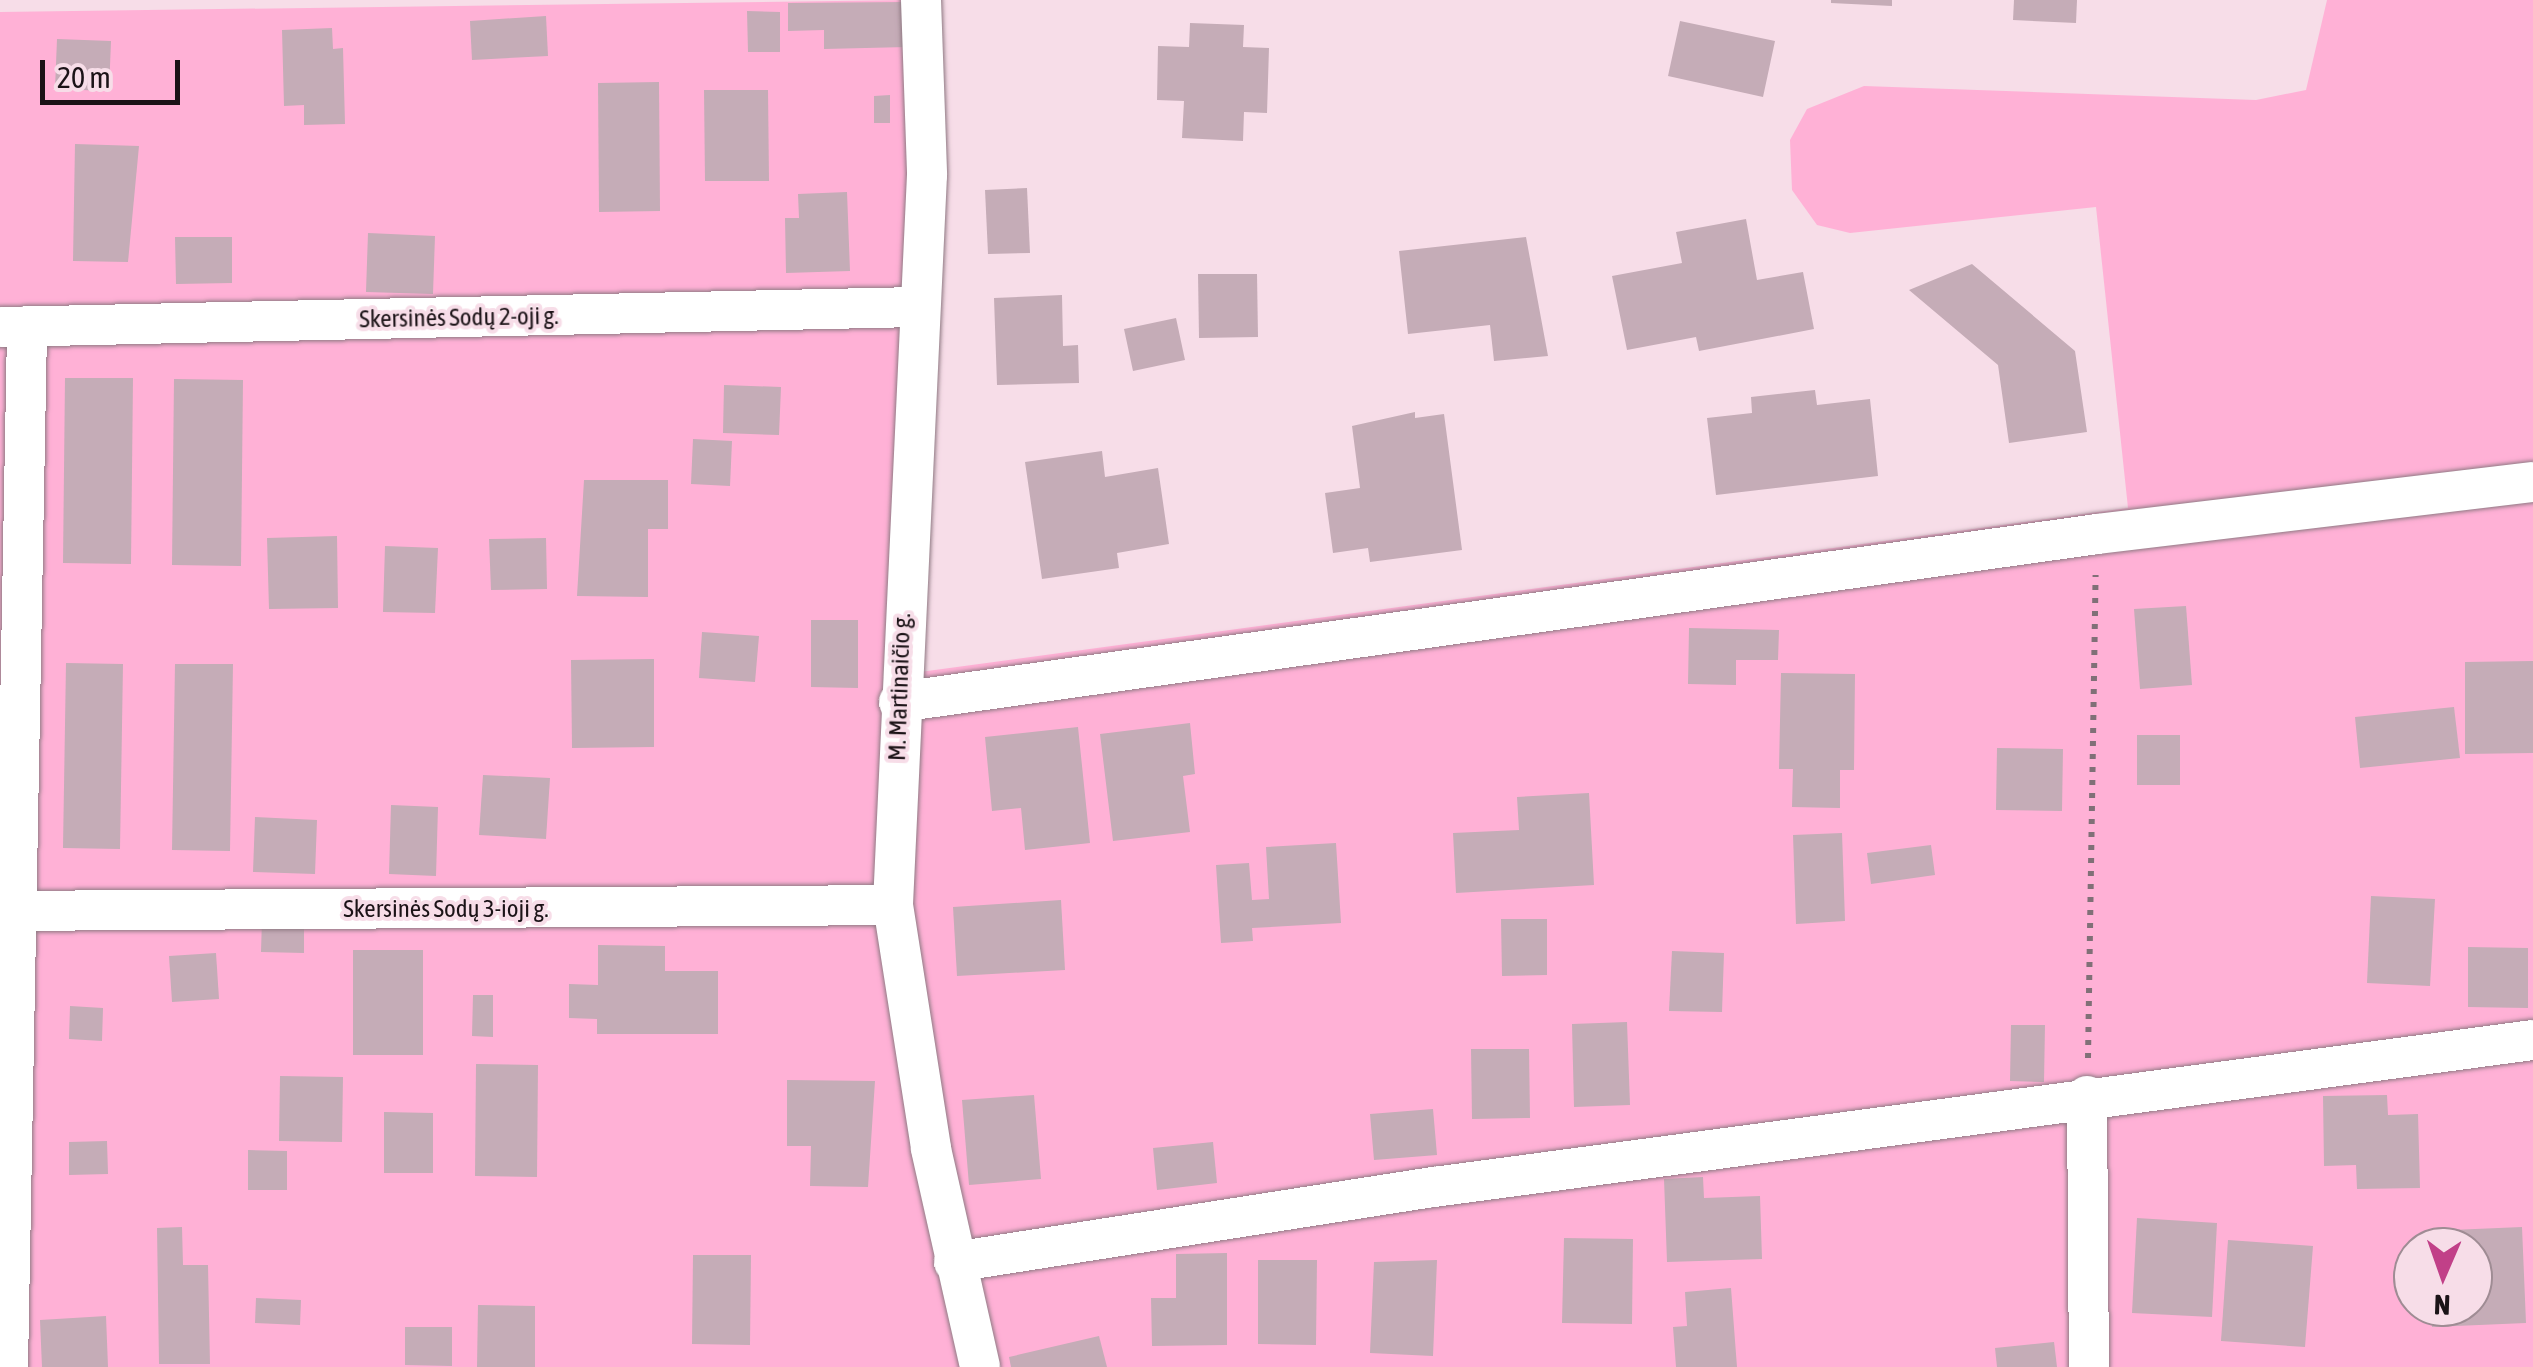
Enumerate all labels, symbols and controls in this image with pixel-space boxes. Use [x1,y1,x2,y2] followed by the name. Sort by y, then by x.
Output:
[45,40,185,102] scale bar
[57,60,111,94] text: 20 m
[359,300,559,334] street label: Skersinės Sodų 2-oji g.
[881,613,917,761] street label: M. Martinaičio g.
[343,893,549,923] street label: Skersinės Sodų 3-ioji g.
[2393,1227,2493,1327] north arrow
[2433,1289,2451,1321] text: N

